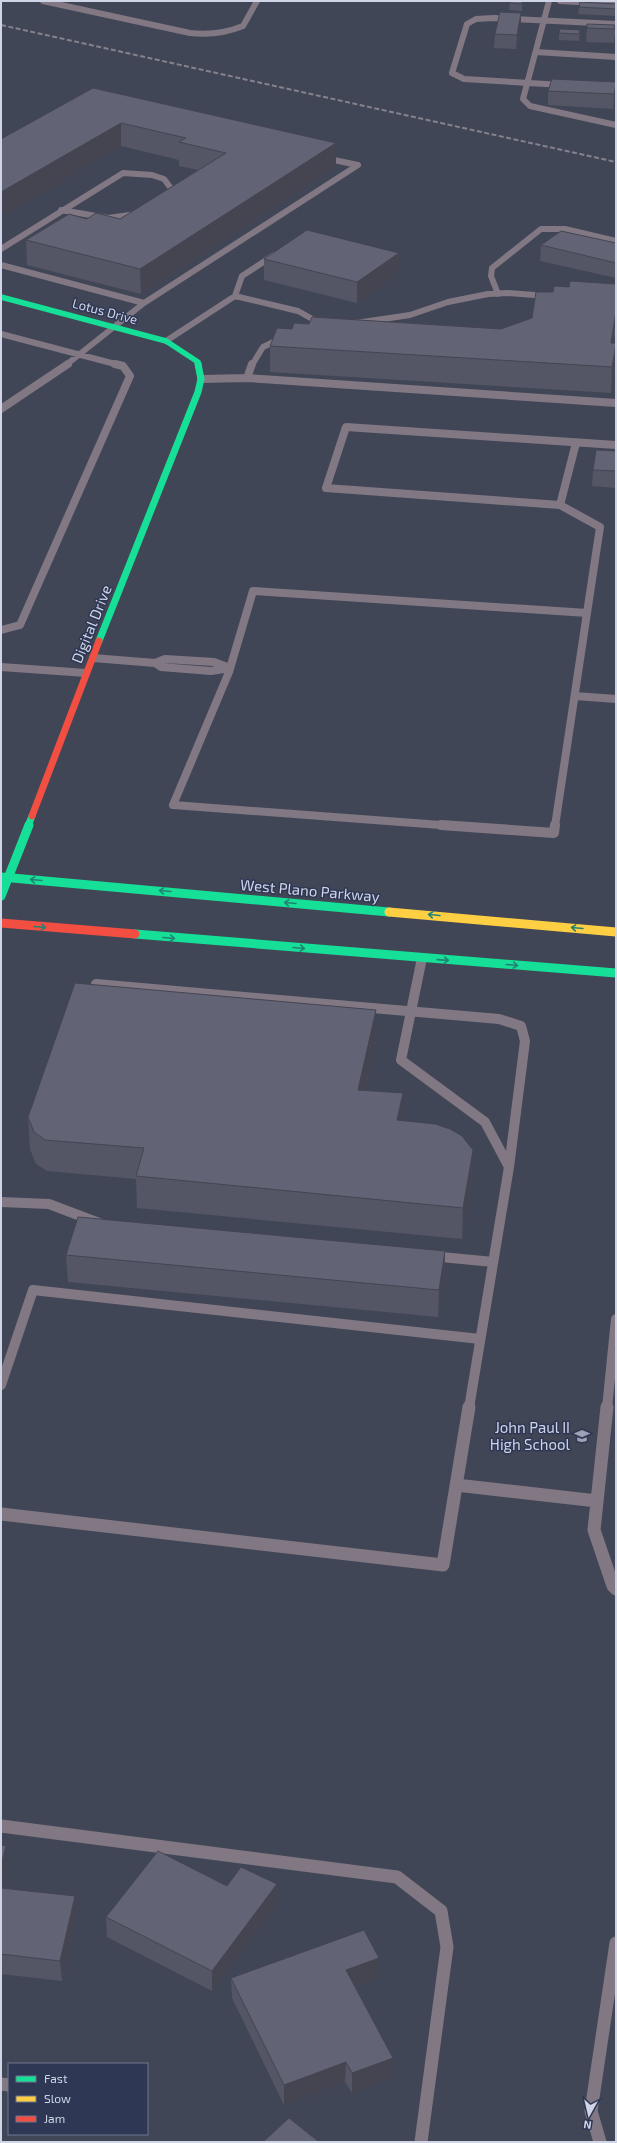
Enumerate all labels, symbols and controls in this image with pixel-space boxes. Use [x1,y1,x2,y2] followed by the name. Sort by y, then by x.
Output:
[71,295,139,327] street label: Lotus Drive
[67,582,115,666] street label: Digital Drive
[239,875,381,905] street label: West Plano Parkway
[30,876,43,883] one-way arrow
[159,888,172,895] one-way arrow
[284,899,297,906] one-way arrow
[428,912,441,919] one-way arrow
[33,923,46,931] one-way arrow
[571,924,584,932] one-way arrow
[162,934,175,941] one-way arrow
[292,945,305,952] one-way arrow
[436,956,449,963] one-way arrow
[505,961,518,968] one-way arrow
[490,1418,571,1453] place label: John Paul II High School
[573,1427,591,1445] school or university icon: John Paul II High School
[8,2063,148,2135] legend
[44,2071,68,2085] text: Fast
[44,2091,71,2105] text: Slow
[569,2095,609,2135] north arrow
[44,2111,65,2125] text: Jam
[583,2118,592,2132] text: N

